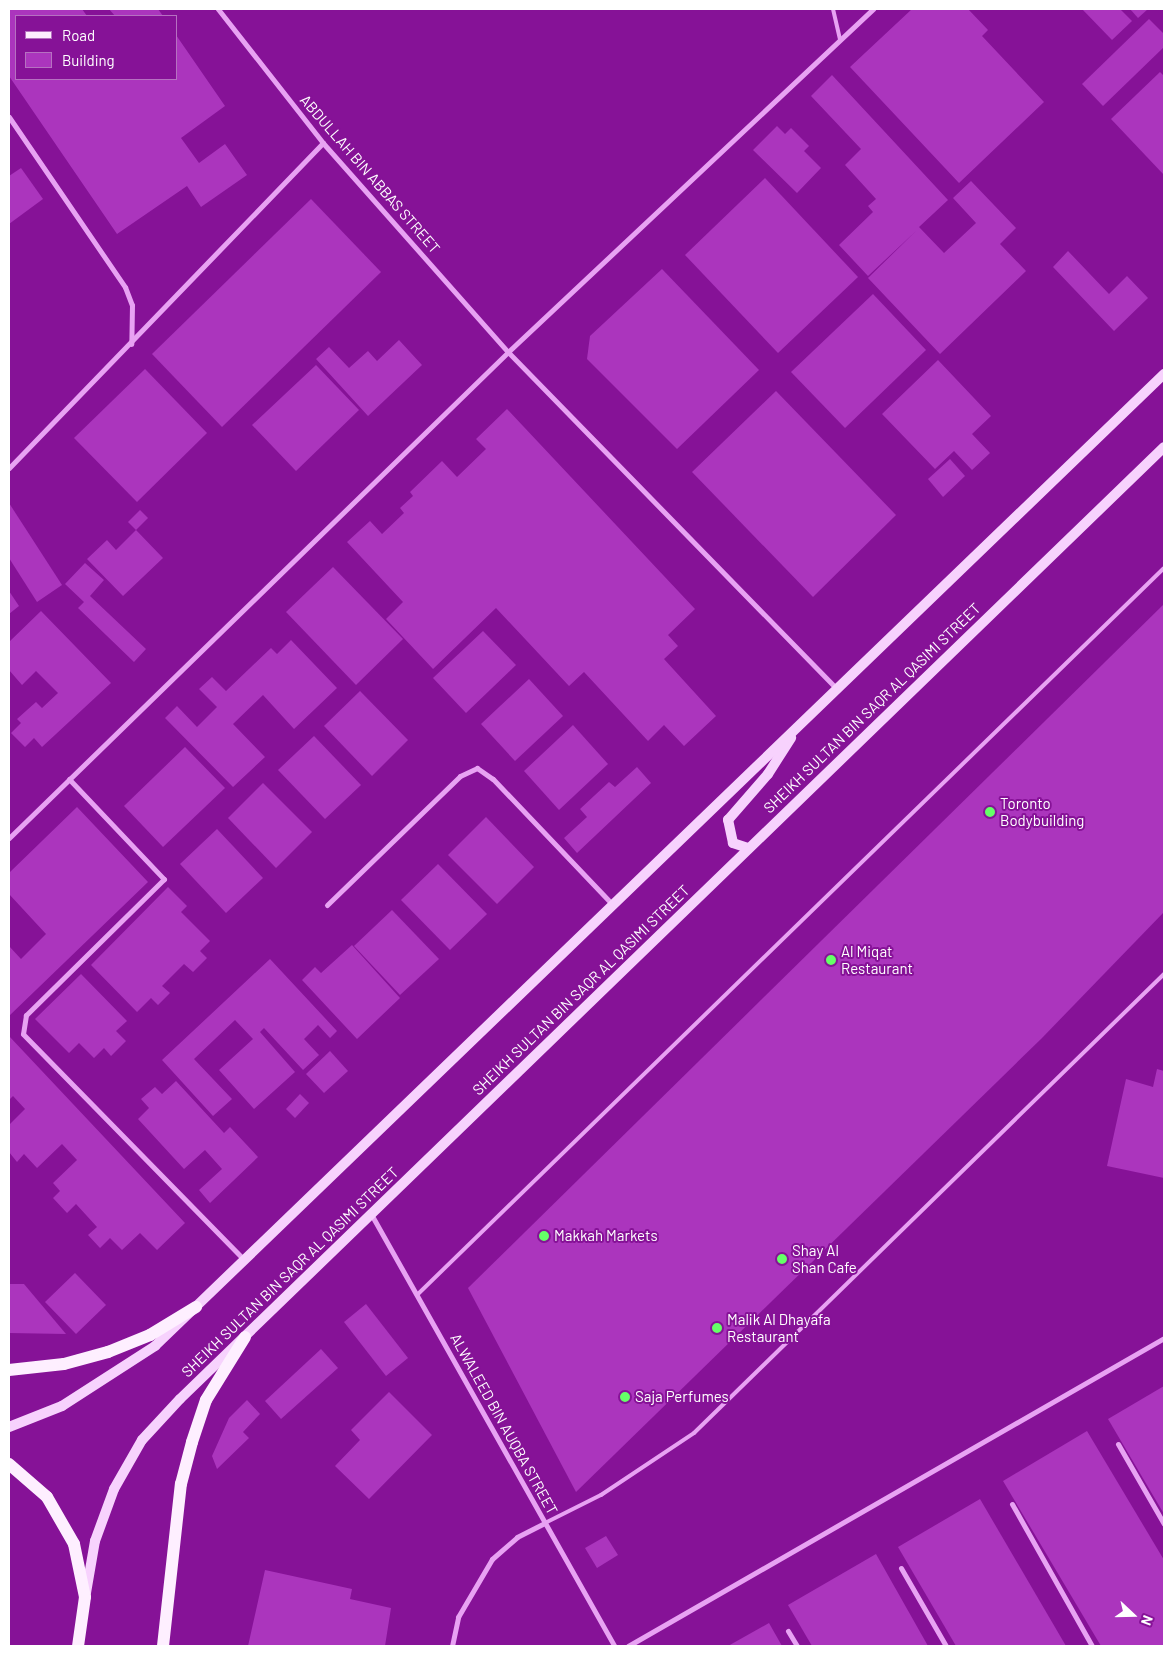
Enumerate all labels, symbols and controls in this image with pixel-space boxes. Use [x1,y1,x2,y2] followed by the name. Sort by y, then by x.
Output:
[15,15,178,80] legend
[62,26,95,44] text: Road
[62,51,115,69] text: Building
[296,91,444,257] street label: ABDULLAH BIN ABBAS STREET
[760,599,984,817] street label: SHEIKH SULTAN BIN SAQR AL QASIMI STREET
[1000,794,1084,829] place label: Toronto Bodybuilding
[984,806,996,818] marker: Toronto Bodybuilding
[469,881,693,1099] street label: SHEIKH SULTAN BIN SAQR AL QASIMI STREET
[841,942,913,977] place label: Al Miqat Restaurant
[825,954,837,966] marker: Al Miqat Restaurant
[178,1163,402,1381] street label: SHEIKH SULTAN BIN SAQR AL QASIMI STREET
[554,1227,658,1245] place label: Makkah Markets
[538,1230,550,1242] marker: Makkah Markets
[792,1241,857,1276] place label: Shay Al Shan Cafe
[776,1253,788,1265] marker: Shay Al Shan Cafe
[727,1310,831,1345] place label: Malik Al Dhayafa Restaurant
[711,1322,723,1334] marker: Malik Al Dhayafa Restaurant
[447,1330,561,1518] street label: ALWALEED BIN AUQBA STREET
[635,1388,729,1406] place label: Saja Perfumes
[619,1391,631,1403] marker: Saja Perfumes
[1108,1590,1158,1640] north arrow
[1138,1613,1157,1628] text: N

